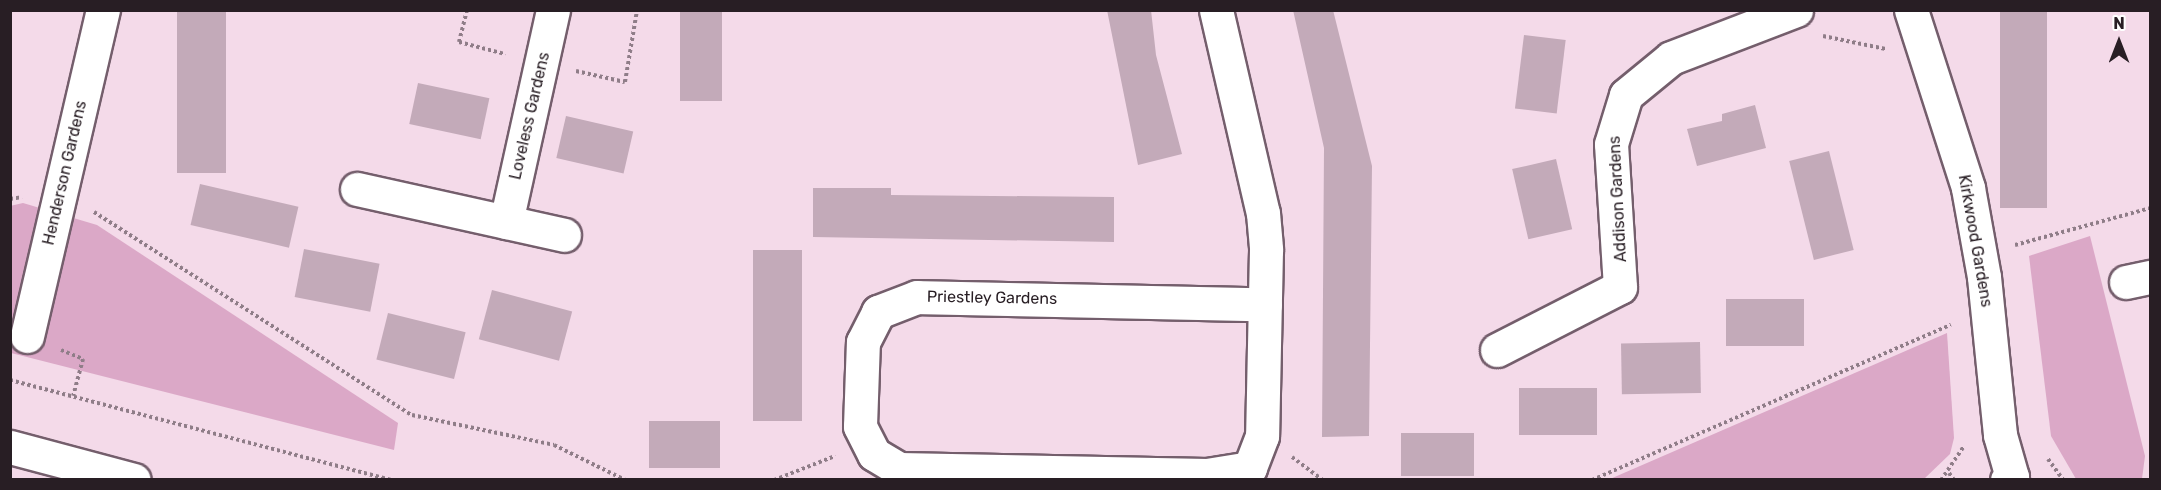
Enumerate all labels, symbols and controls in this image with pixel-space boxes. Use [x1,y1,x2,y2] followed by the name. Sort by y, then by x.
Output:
[2089,12,2149,72] north arrow
[2113,14,2125,33] text: N
[506,50,554,182] street label: Loveless Gardens
[39,99,91,247] street label: Henderson Gardens
[1605,135,1631,263] street label: Addison Gardens
[1954,173,1996,309] street label: Kirkwood Gardens
[926,287,1058,309] street label: Priestley Gardens

